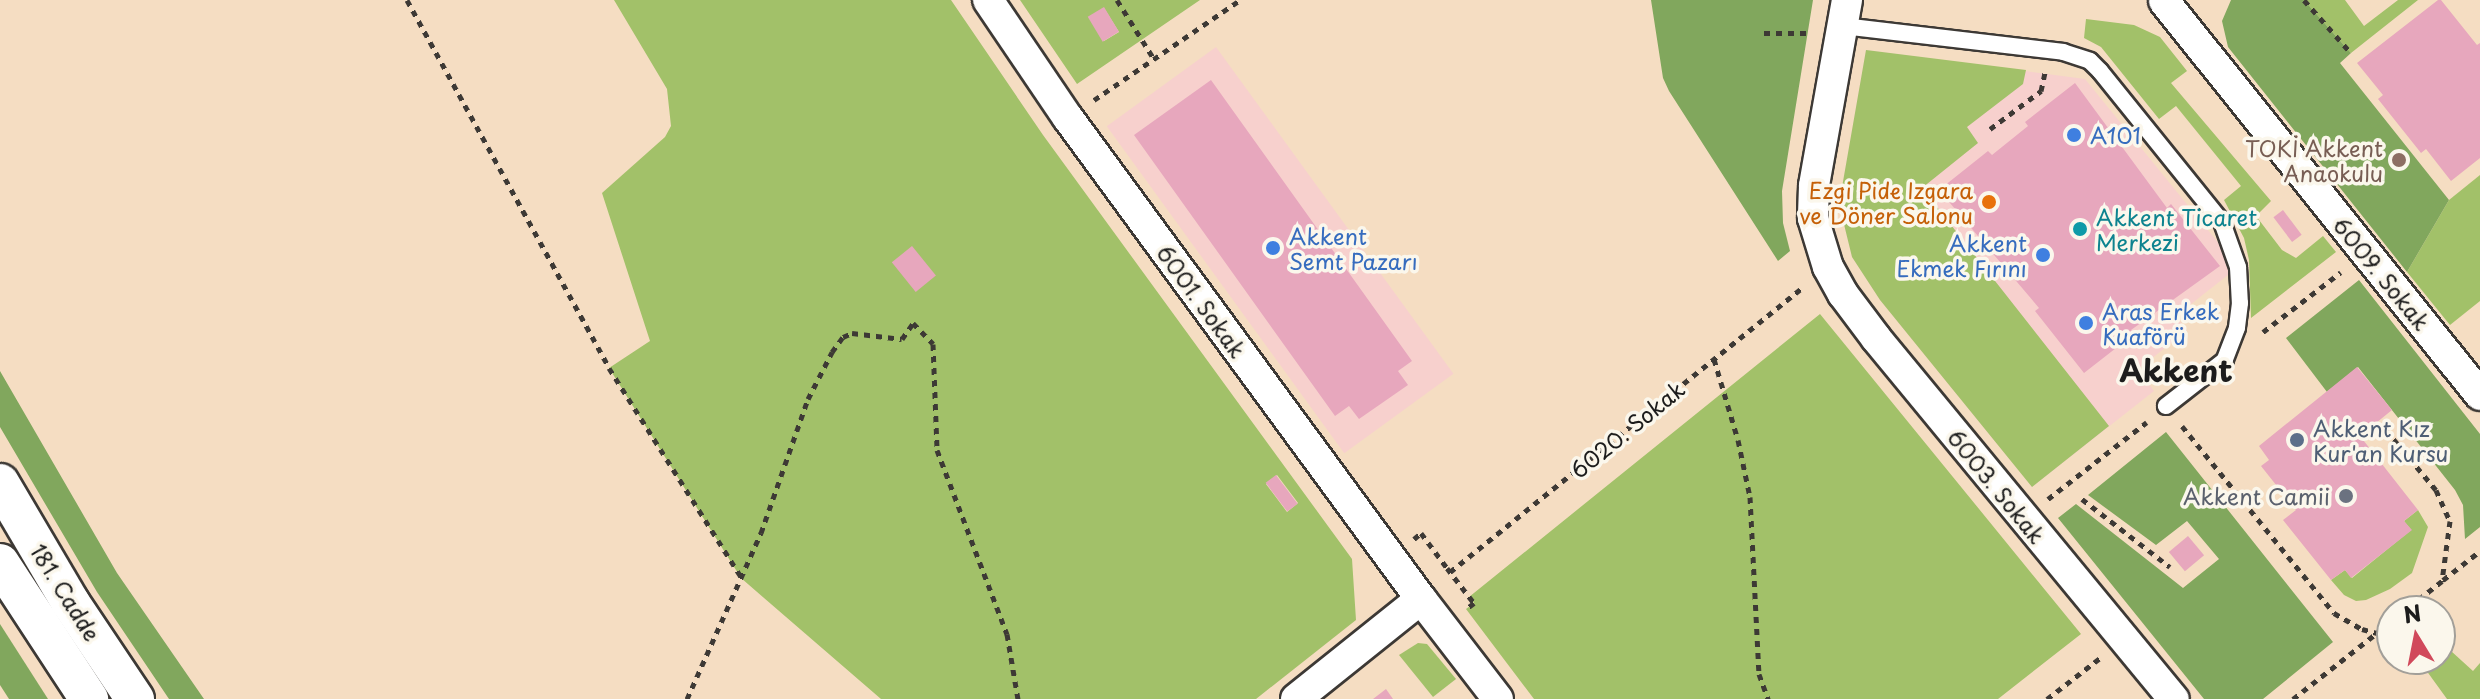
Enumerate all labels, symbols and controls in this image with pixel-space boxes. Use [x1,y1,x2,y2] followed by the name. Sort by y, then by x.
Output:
[2090,122,2141,148] place label: A101
[2065,126,2083,144] marker: A101
[2245,134,2383,186] place label: TOKİ Akkent Anaokulu
[2390,151,2408,169] marker: TOKİ Akkent Anaokulu
[1798,176,1973,228] place label: Ezgi Pide Izgara ve Döner Salonu
[1980,193,1998,211] marker: Ezgi Pide Izgara ve Döner Salonu
[2096,203,2258,254] place label: Akkent Ticaret Merkezi
[2328,211,2436,335] street label: 6009. Sokak
[2071,220,2089,238] marker: Akkent Ticaret Merkezi
[1289,222,1417,274] place label: Akkent Semt Pazarı
[1895,229,2027,280] place label: Akkent Ekmek Fırını
[1151,238,1253,364] street label: 6001. Sokak
[1264,239,1282,257] marker: Akkent Semt Pazarı
[2034,246,2052,264] marker: Akkent Ekmek Fırını
[2102,297,2220,348] place label: Aras Erkek Kuaförü
[2077,314,2095,332] marker: Aras Erkek Kuaförü
[2119,352,2233,388] district label: Akkent
[1564,375,1690,483] street label: 6020. Sokak
[2313,414,2448,466] place label: Akkent Kız Kur'an Kursu
[1943,423,2051,549] street label: 6003. Sokak
[2288,431,2306,449] marker: Akkent Kız Kur'an Kursu
[2183,483,2330,509] place label: Akkent Camii
[2337,487,2355,505] marker: Akkent Camii
[25,538,107,646] street label: 181. Cadde
[2376,595,2456,675] north arrow
[2401,595,2424,631] text: N

